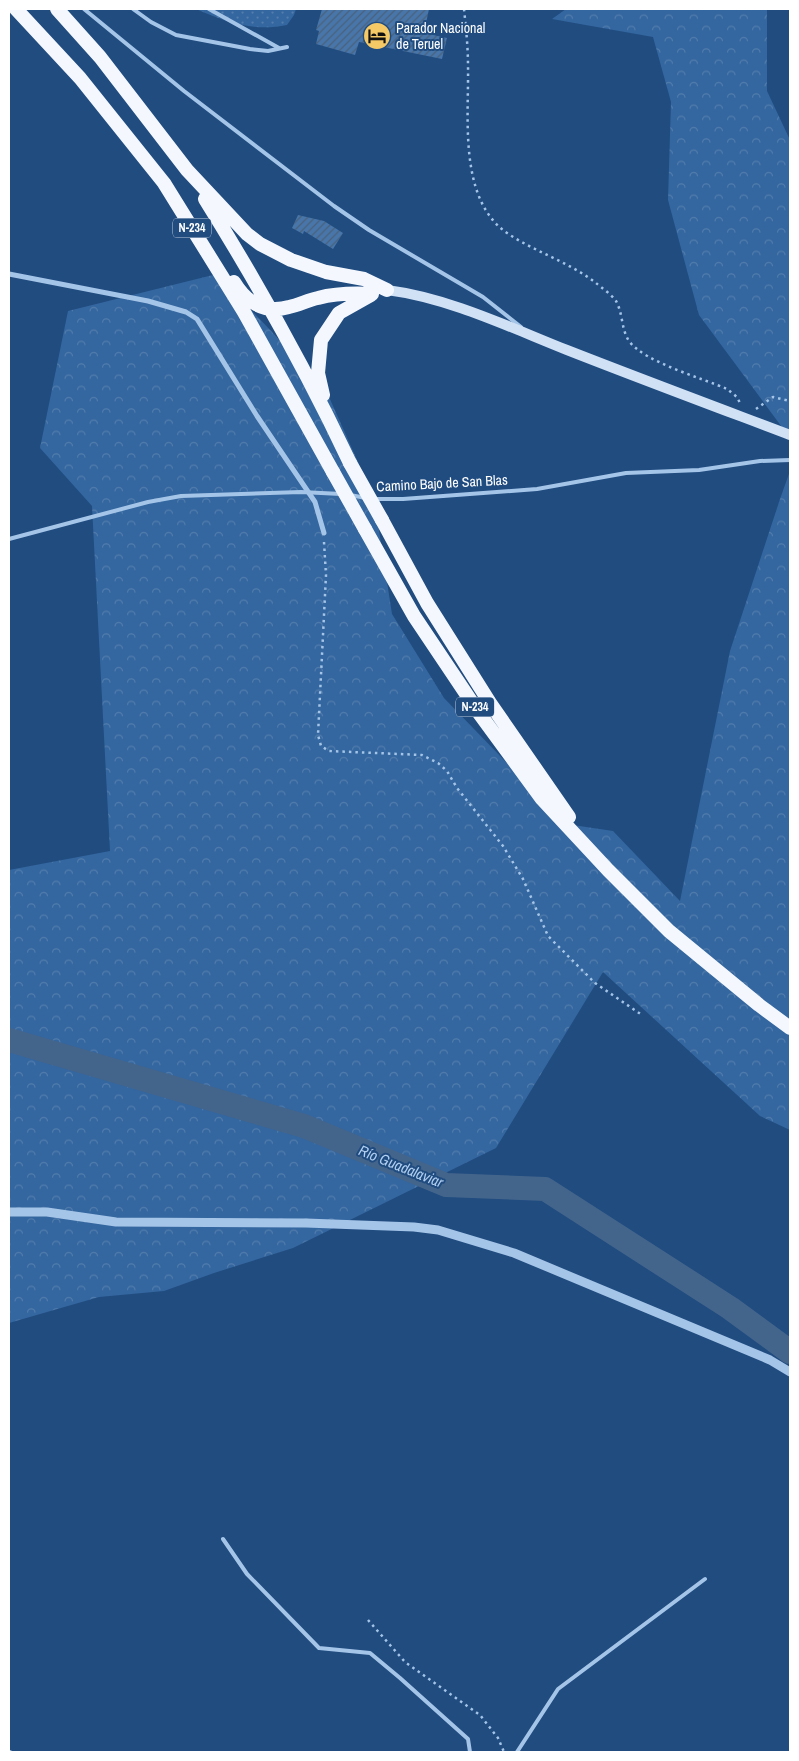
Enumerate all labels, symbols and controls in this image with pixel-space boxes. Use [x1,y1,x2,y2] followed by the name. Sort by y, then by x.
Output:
[396,19,485,53] place label: Parador Nacional de Teruel
[362,21,392,51] hotel icon: Parador Nacional de Teruel
[173,218,211,238] road number: N-234
[376,471,508,495] street label: Camino Bajo de San Blas
[456,698,494,716] road number: N-234
[356,1139,447,1193] water label: Río Guadalaviar

